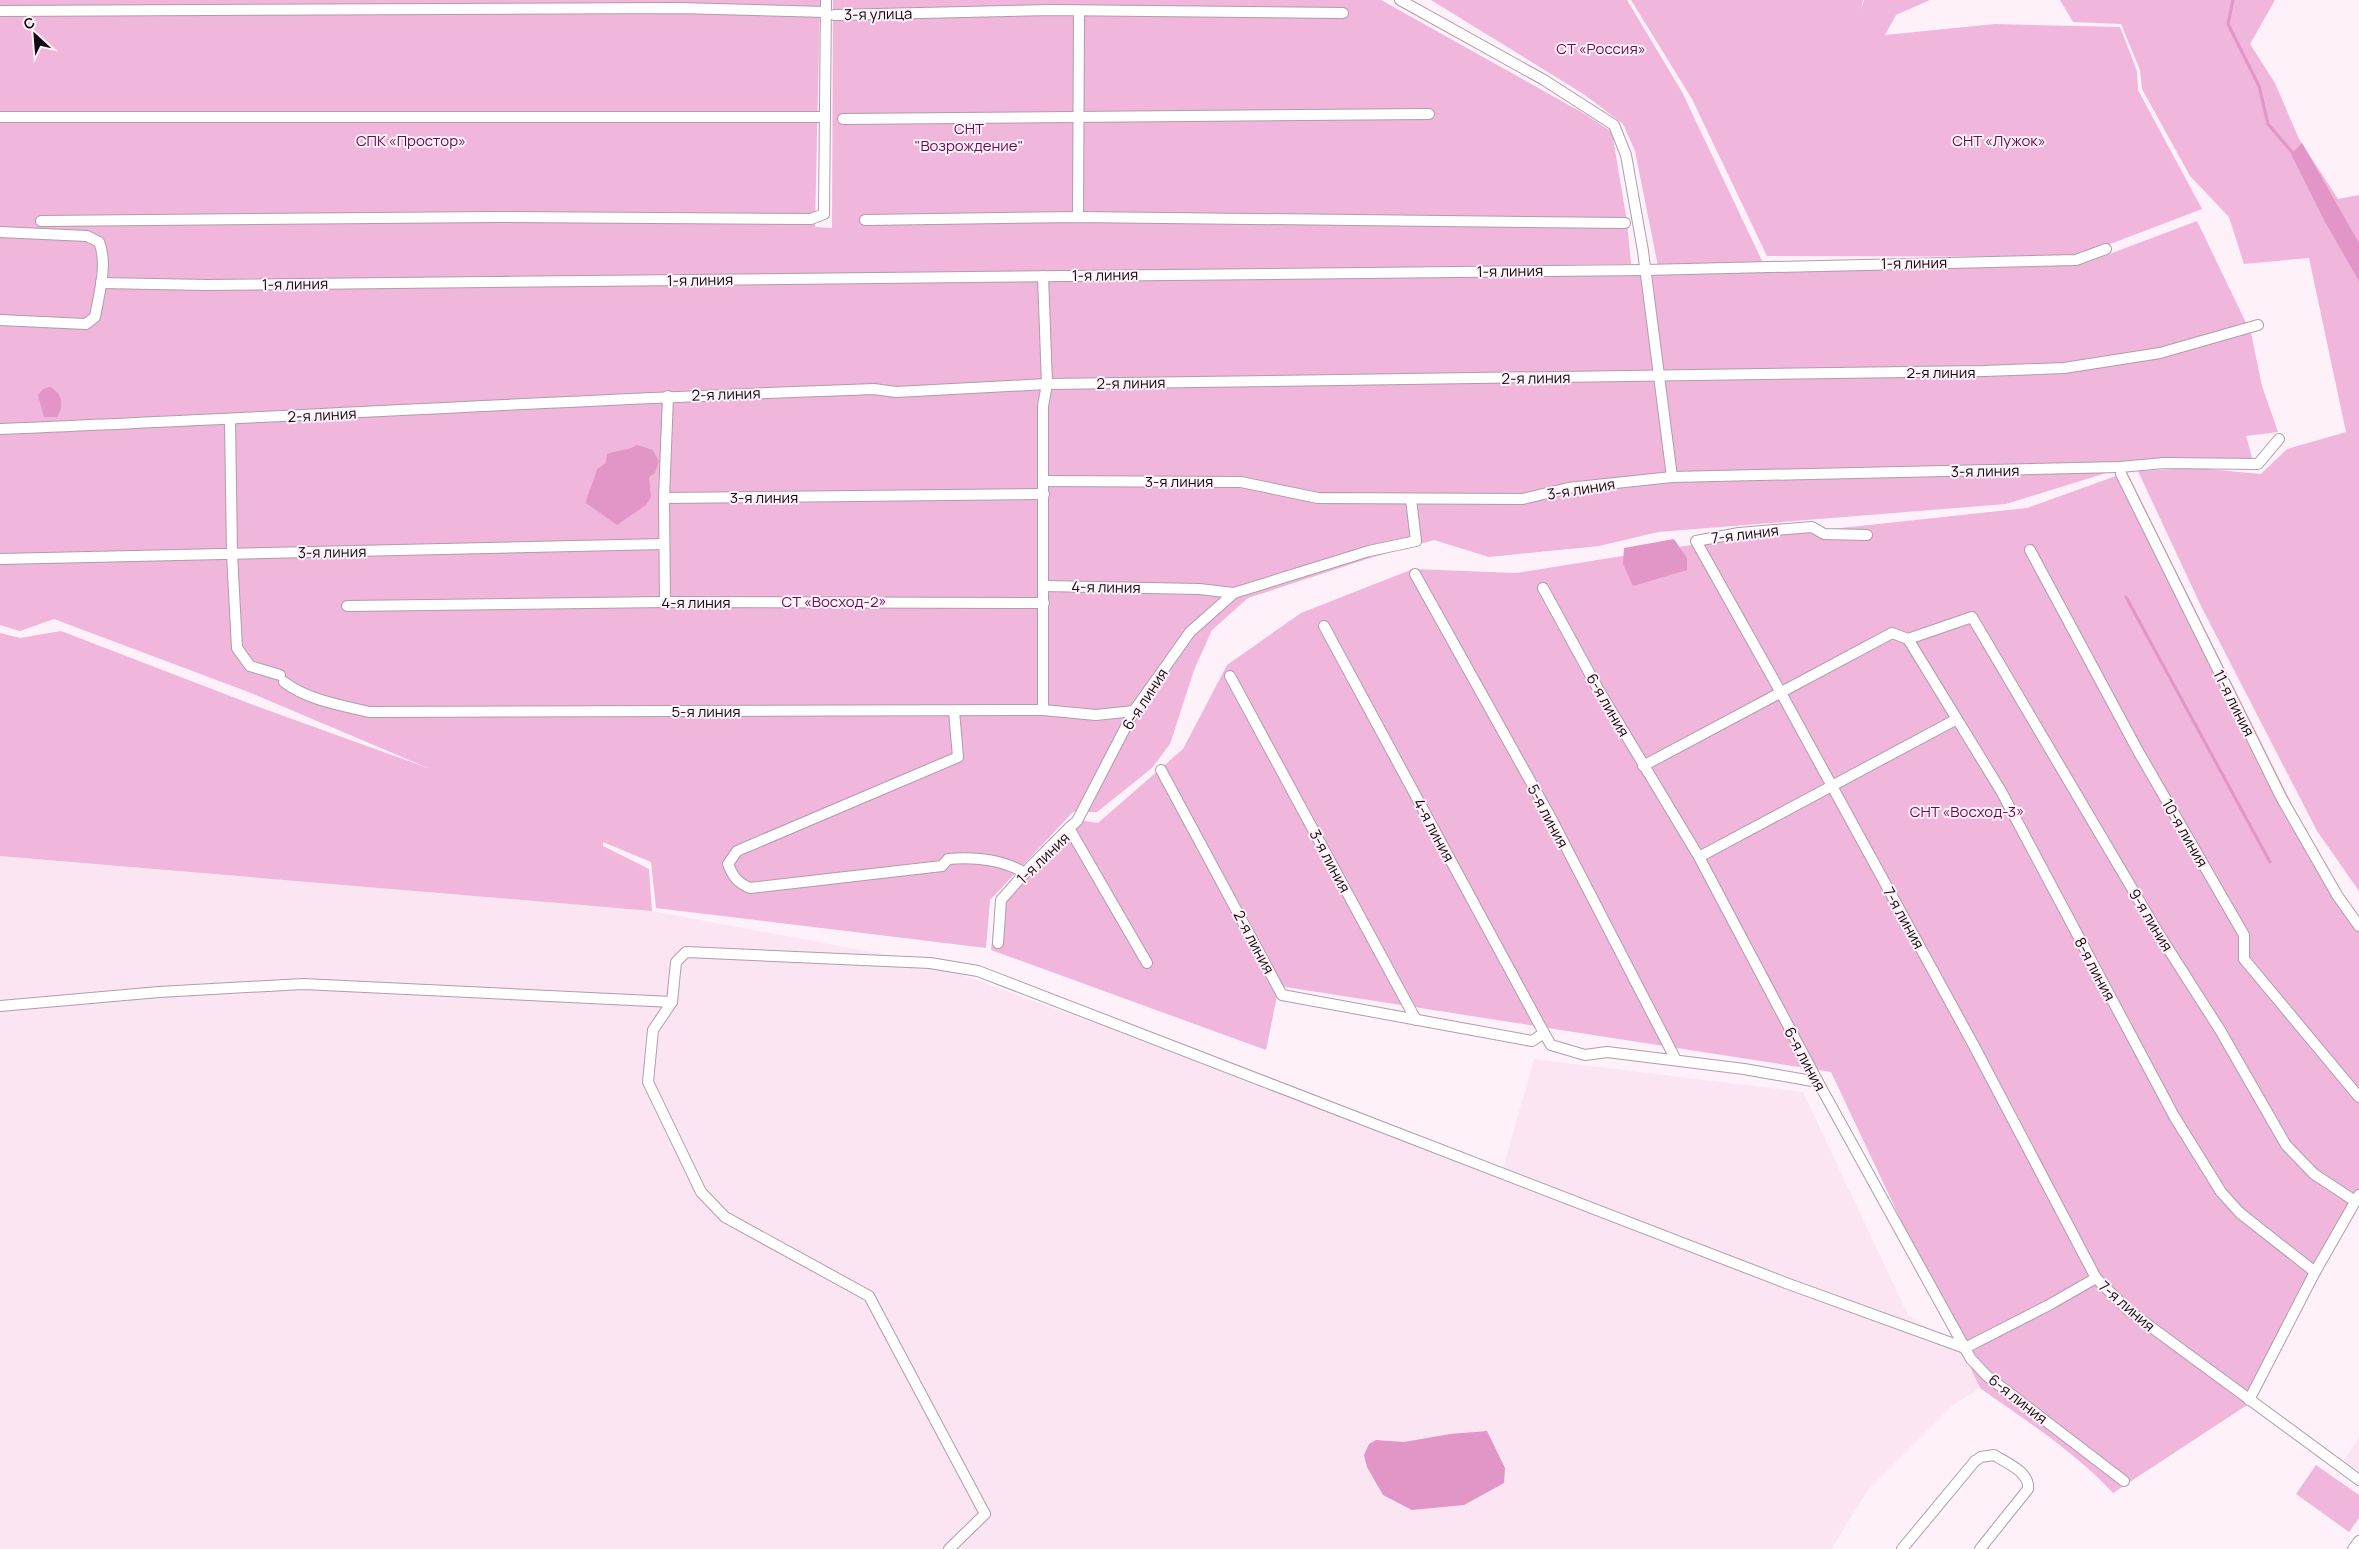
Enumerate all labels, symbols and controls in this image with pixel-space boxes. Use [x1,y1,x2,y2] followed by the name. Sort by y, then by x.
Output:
[844,3,912,25] street label: 3-я улица
[10,10,60,60] north arrow
[20,12,38,34] text: С
[1556,38,1646,59] park label: СТ «Россия»
[915,118,1023,156] park label: СНТ "Возрождение"
[356,130,466,151] park label: СПК «Простор»
[1952,130,2046,151] park label: СНТ «Лужок»
[1881,252,1947,274] street label: 1-я линия
[1477,260,1543,282] street label: 1-я линия
[1072,264,1138,286] street label: 1-я линия
[667,269,733,291] street label: 1-я линия
[262,273,328,295] street label: 1-я линия
[1907,362,1976,383] street label: 2-я линия
[1501,367,1571,389] street label: 2-я линия
[1096,372,1166,394] street label: 2-я линия
[691,382,761,406] street label: 2-я линия
[287,403,357,427] street label: 2-я линия
[1950,460,2020,482] street label: 3-я линия
[1145,471,1213,492] street label: 3-я линия
[1545,473,1617,505] street label: 3-я линия
[730,487,798,508] street label: 3-я линия
[1710,519,1780,549] street label: 7-я линия
[297,541,367,563] street label: 3-я линия
[1071,576,1141,598] street label: 4-я линия
[782,591,886,612] park label: СТ «Восход-2»
[661,592,731,613] street label: 4-я линия
[1117,664,1173,734] street label: 6-я линия
[2208,666,2260,740] street label: 11-я линия
[1581,670,1635,740] street label: 6-я линия
[671,701,741,722] street label: 5-я линия
[1523,781,1573,851] street label: 5-я линия
[1408,794,1460,866] street label: 4-я линия
[2157,795,2213,871] street label: 10-я линия
[1910,801,2024,822] park label: СНТ «Восход-3»
[1305,826,1355,896] street label: 3-я линия
[1012,827,1074,889] street label: 1-я линия
[1878,883,1930,953] street label: 7-я линия
[2124,885,2178,955] street label: 9-я линия
[1229,907,1279,977] street label: 2-я линия
[2069,934,2121,1004] street label: 8-я линия
[1779,1023,1831,1095] street label: 6-я линия
[2095,1276,2159,1336] street label: 7-я линия
[1984,1369,2052,1429] street label: 6-я линия

